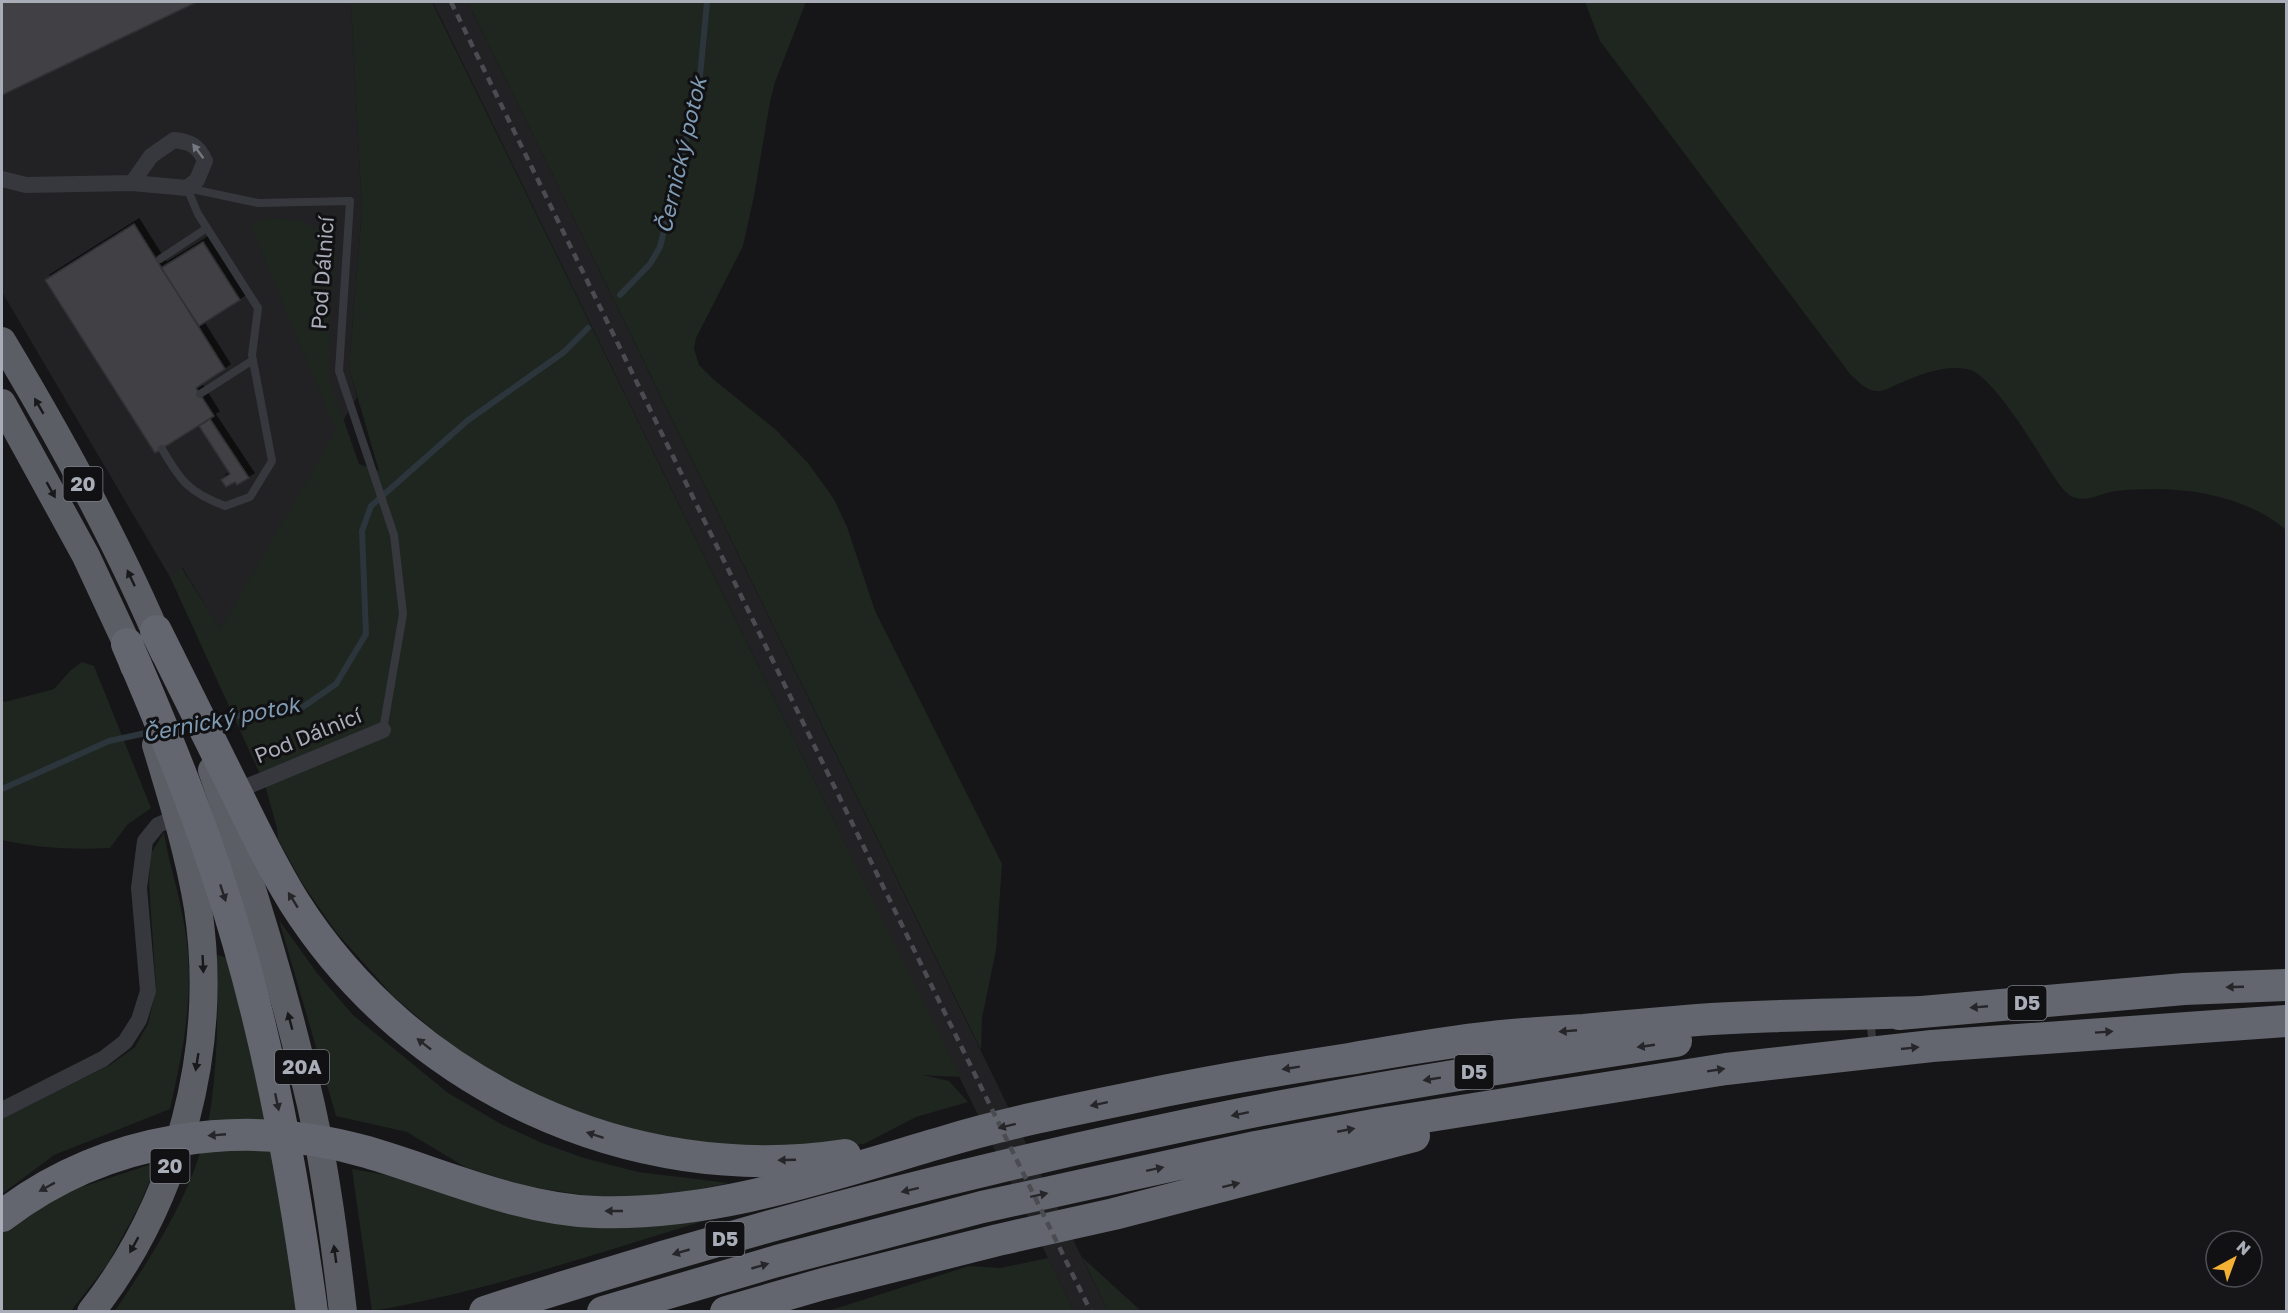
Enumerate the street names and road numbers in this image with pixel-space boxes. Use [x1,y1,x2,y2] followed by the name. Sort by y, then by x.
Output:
[305,214,339,330] street label: Pod Dálnicí
[64,467,103,501] road number: 20
[250,701,366,768] street label: Pod Dálnicí
[2008,986,2046,1020] road number: D5
[275,1050,329,1084] road number: 20A
[1454,1055,1494,1089] road number: D5
[150,1149,190,1183] road number: 20
[706,1222,744,1256] road number: D5

